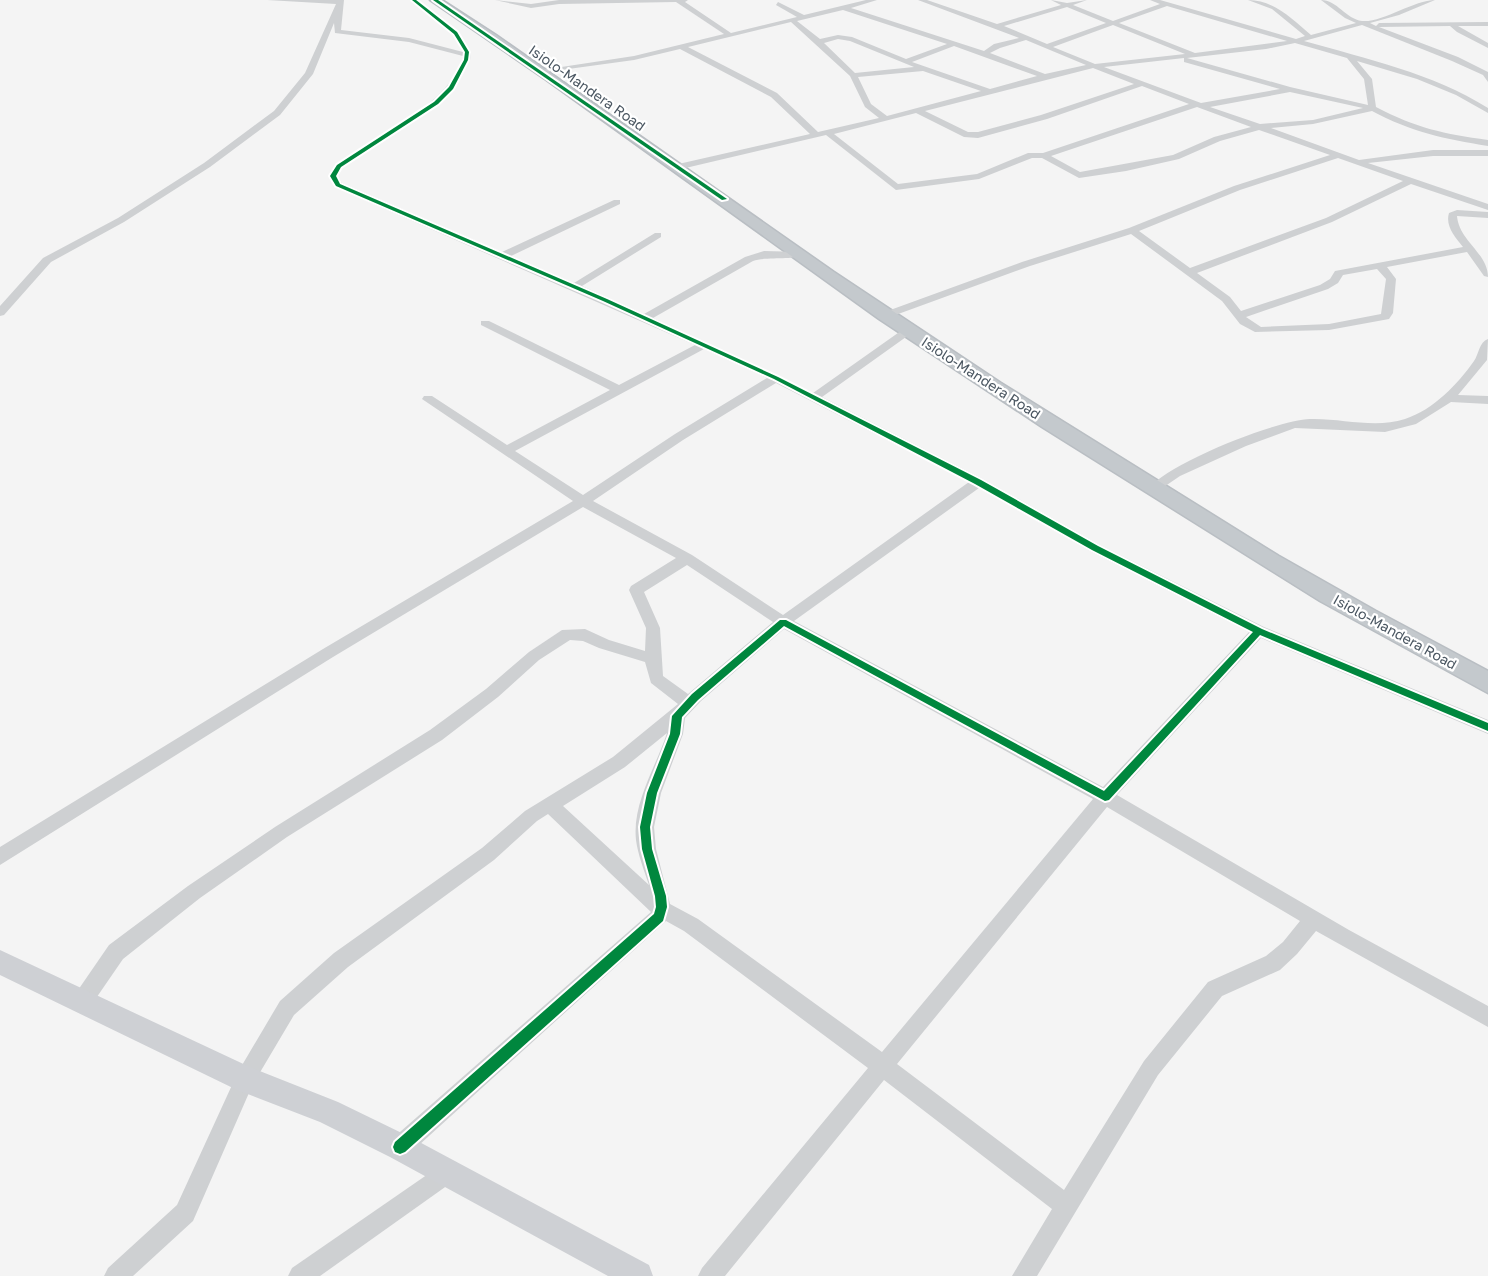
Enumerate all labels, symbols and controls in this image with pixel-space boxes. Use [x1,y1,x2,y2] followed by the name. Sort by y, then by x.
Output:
[526,41,649,134] street label: Isiolo-Mandera Road
[919,333,1044,422] street label: Isiolo-Mandera Road
[1331,591,1460,673] street label: Isiolo-Mandera Road

